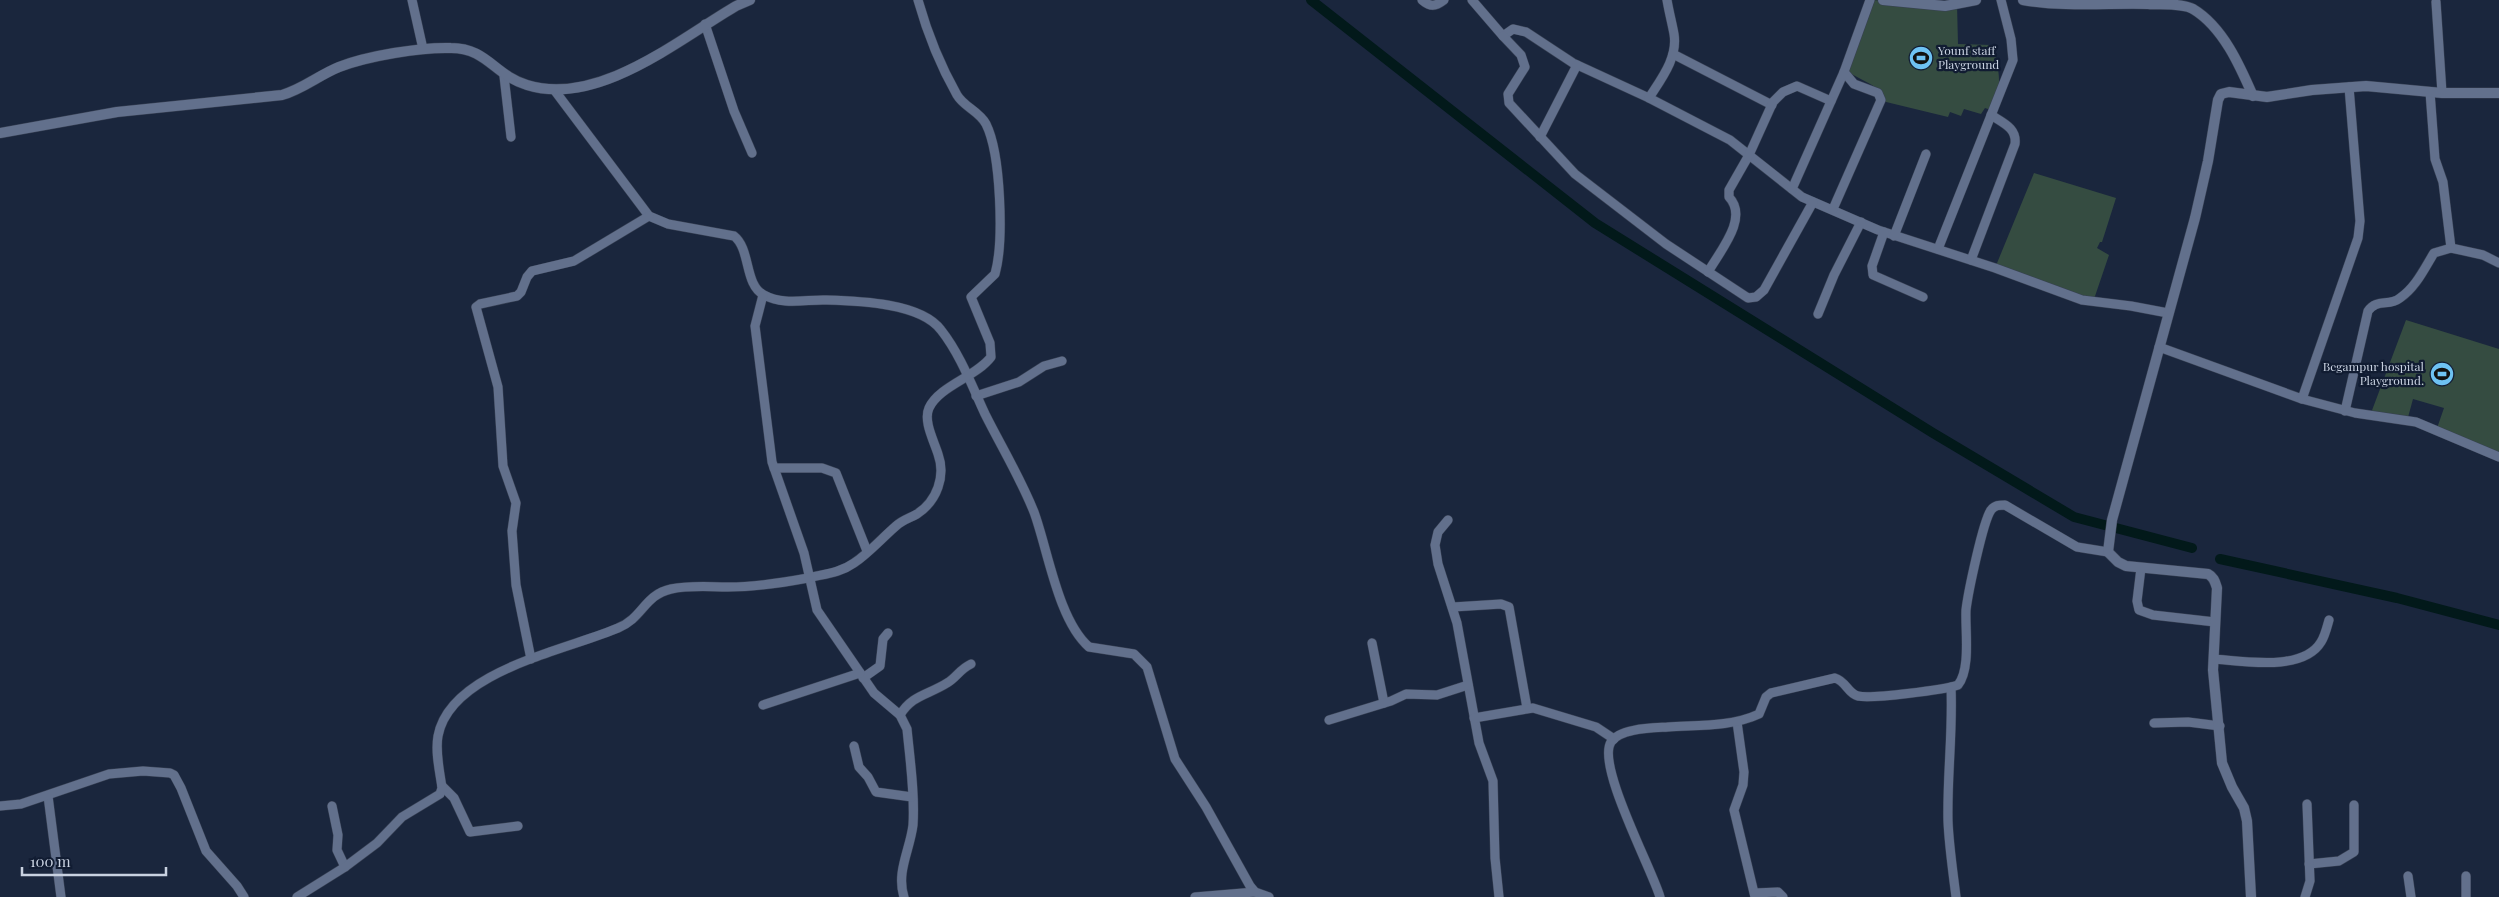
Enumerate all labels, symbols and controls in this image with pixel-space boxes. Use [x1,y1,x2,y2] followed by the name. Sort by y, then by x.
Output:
[1937,42,1999,72] place label: Younf staff Playground
[1908,45,1934,71] sports icon: Younf staff Playground
[2323,358,2425,388] place label: Begampur hospital Playground.
[2429,361,2455,387] sports icon: Begampur hospital Playground.
[22,844,166,876] scale bar
[30,851,71,871] text: 100 m

